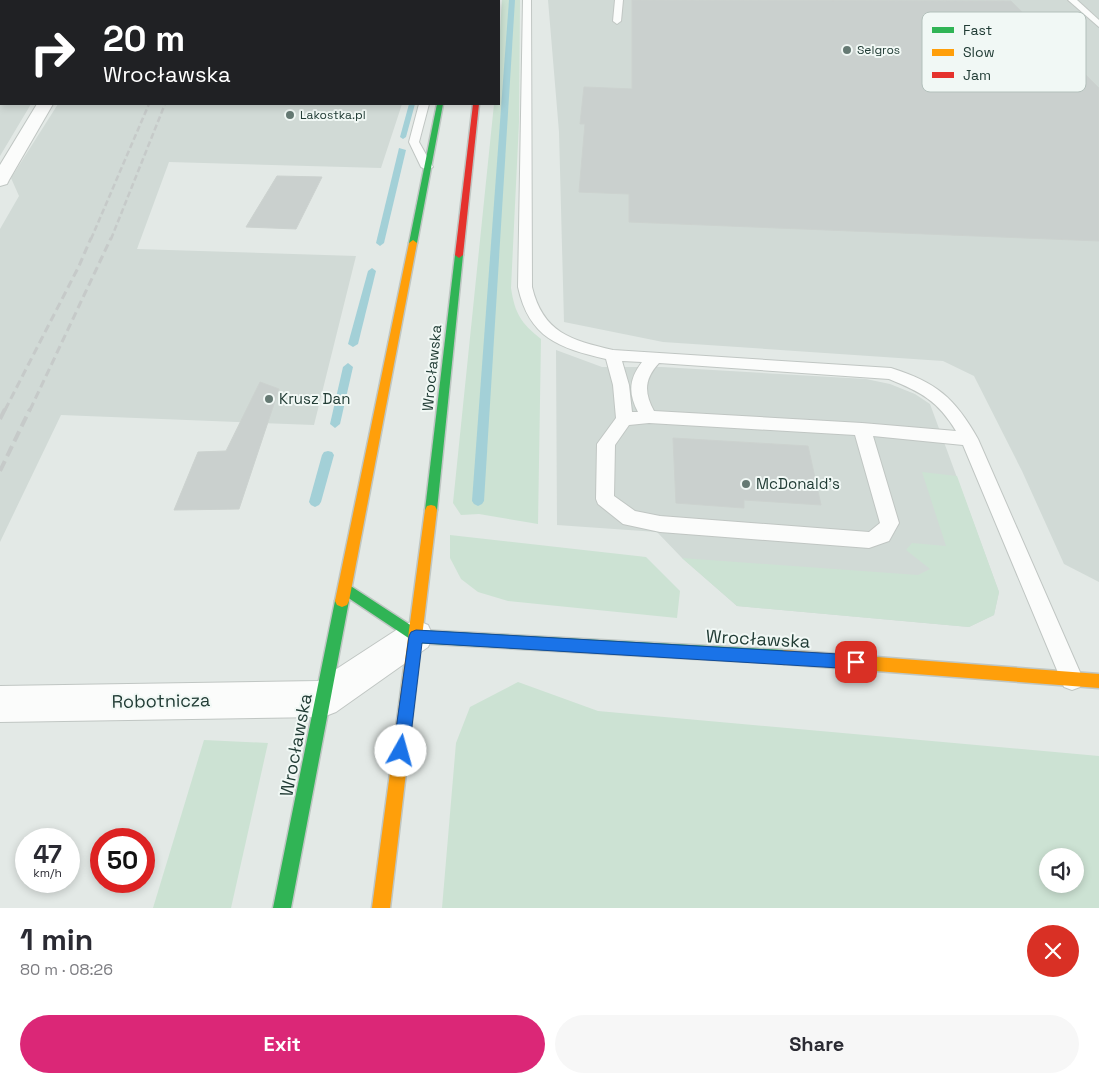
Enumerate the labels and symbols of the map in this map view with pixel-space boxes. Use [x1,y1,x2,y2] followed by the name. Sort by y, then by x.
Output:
[922,12,1086,92] legend
[963,21,992,39] text: Fast
[857,42,900,58] place label: Selgros
[963,43,995,61] text: Slow
[841,44,853,56] marker: Selgros
[963,66,991,84] text: Jam
[300,107,366,123] place label: Lakostka.pl
[284,109,296,121] marker: Lakostka.pl
[418,323,446,412] street label: Wrocławska
[279,389,350,408] place label: Krusz Dan
[263,393,275,405] marker: Krusz Dan
[756,474,840,493] place label: McDonald's
[740,478,752,490] marker: McDonald's
[705,624,811,653] street label: Wrocławska
[835,641,877,683] pin
[111,688,211,713] street label: Robotnicza
[274,691,317,798] street label: Wrocławska
[374,724,426,776] position arrow
[90,828,155,893] speed limit sign: 50

